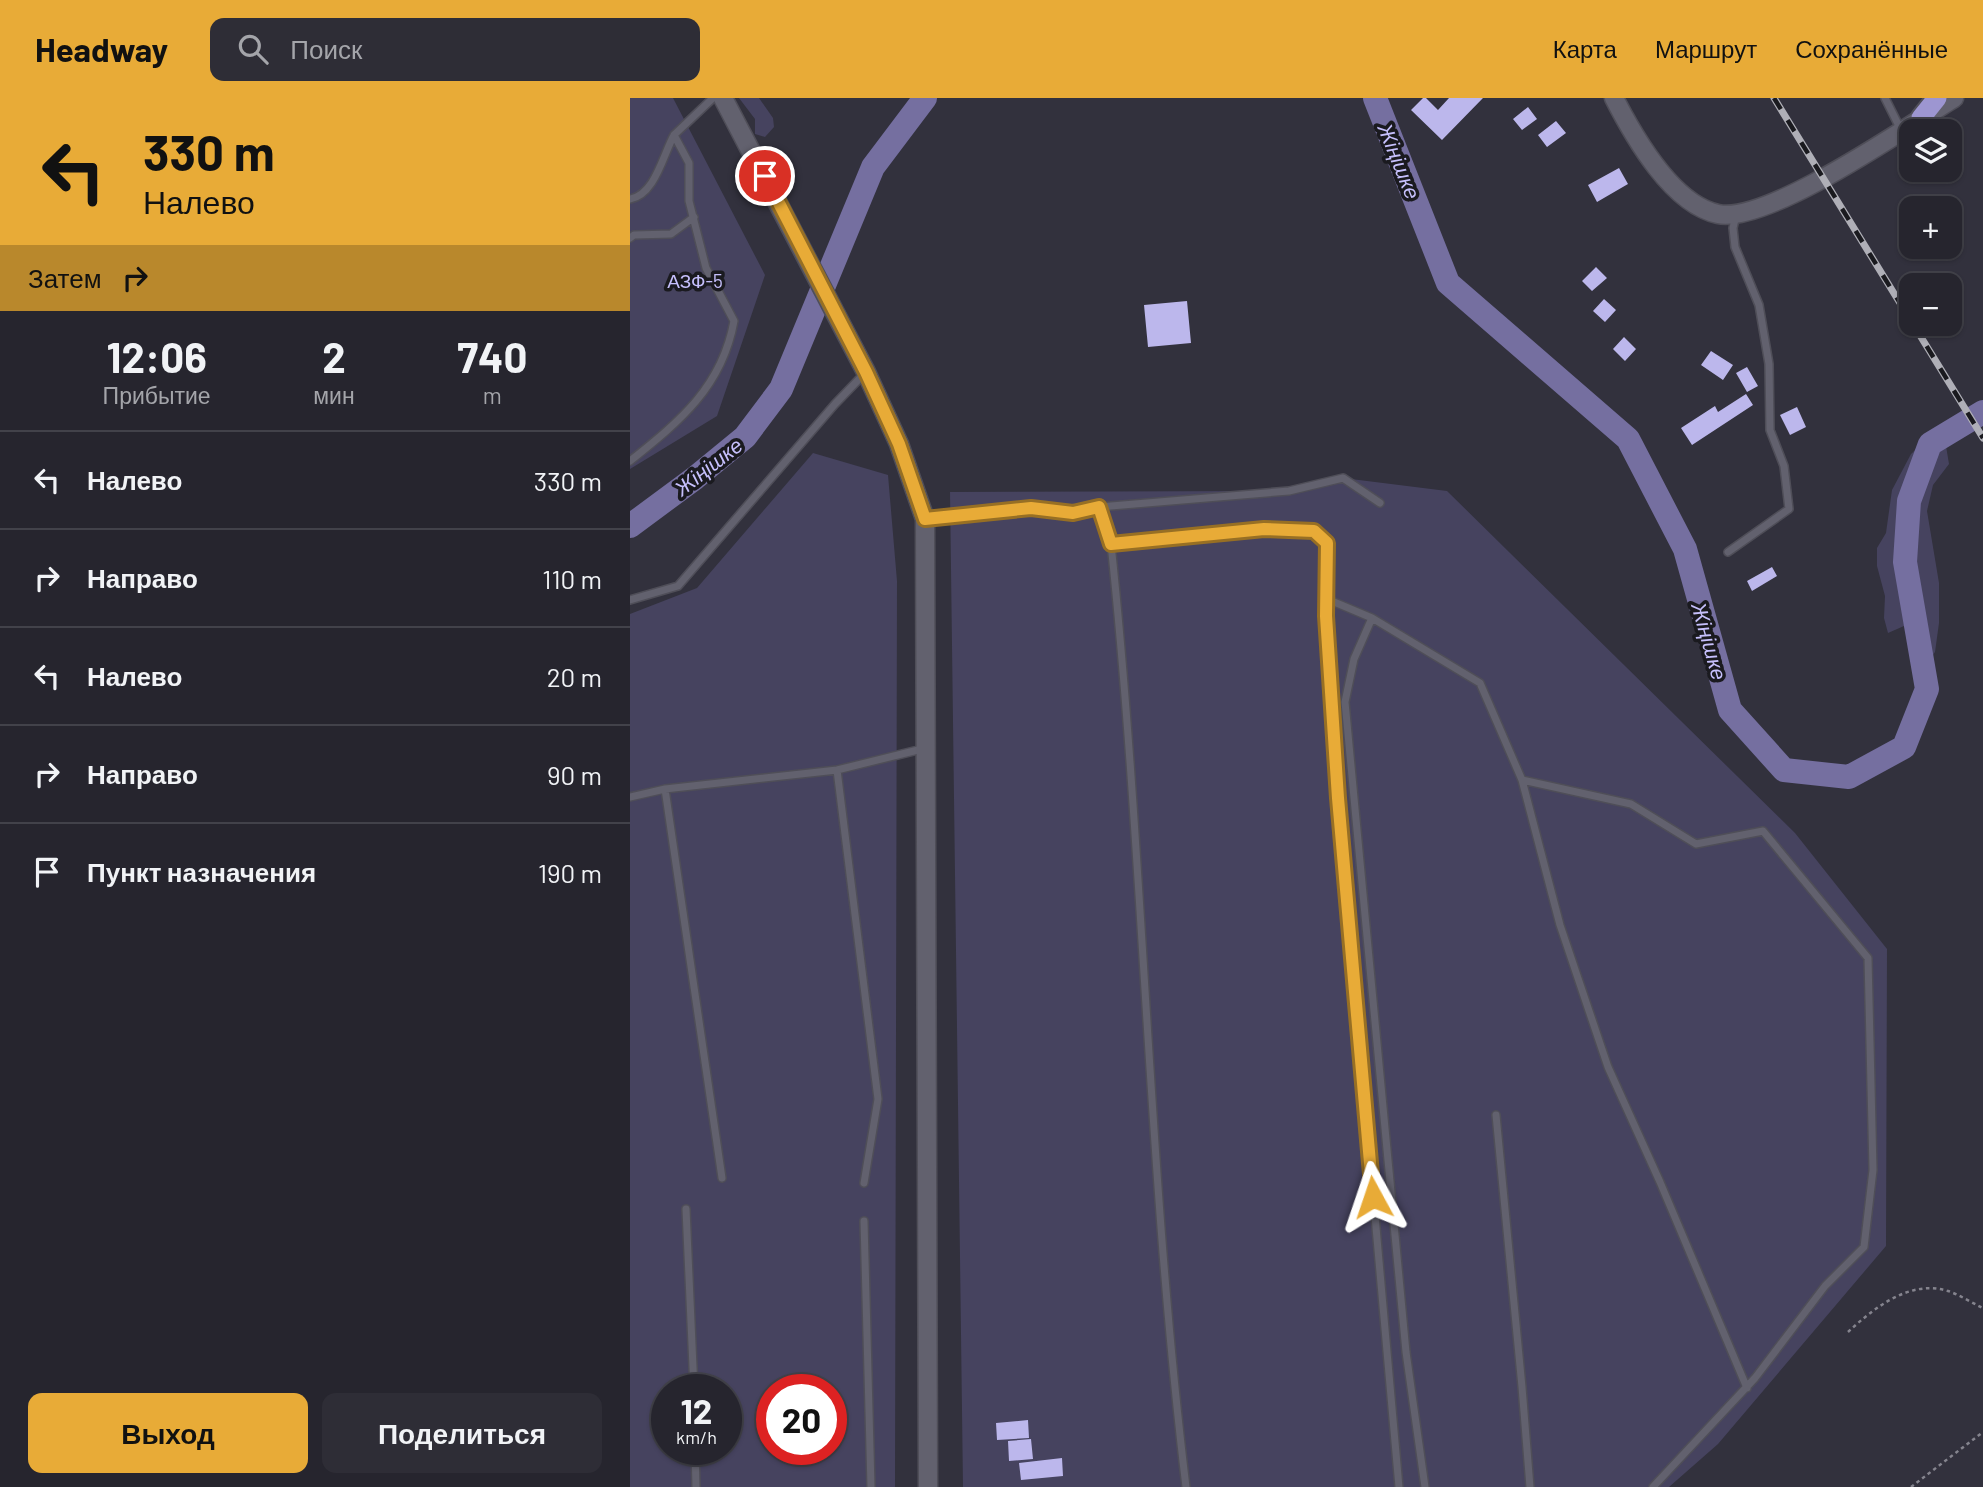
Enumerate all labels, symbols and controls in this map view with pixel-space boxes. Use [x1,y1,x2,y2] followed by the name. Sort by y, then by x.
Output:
[210,18,700,81] search box
[35,29,168,69] text: Headway
[234,30,272,68] icon: search
[290,33,362,64] text: Поиск
[1553,34,1617,63] text: Карта
[1655,34,1757,63] text: Маршрут
[1795,34,1948,63] text: Сохранённые
[1373,119,1426,202] water label: Жіңішке
[1899,119,1962,336] map controls
[1899,119,1962,182] button: layers
[143,122,275,181] text: 330 m
[28,126,119,217] icon: left
[735,146,795,206] pin
[746,157,784,195] icon: arrive
[143,182,255,220] text: Налево
[1899,196,1962,259] button: +
[116,259,154,297] icon: right
[28,262,102,293] text: Затем
[667,269,723,292] park label: АЗФ-5
[1899,273,1962,336] button: −
[107,331,207,381] text: 12:06
[322,331,346,381] text: 2
[457,331,527,381] text: 740
[103,381,211,409] text: Прибытие
[313,381,355,409] text: мин
[483,381,502,409] text: m
[668,432,747,501] water label: Жіңішке
[28,461,66,499] icon: left
[87,464,182,495] text: Налево
[534,465,602,496] text: 330 m
[28,559,66,597] icon: right
[87,562,198,593] text: Направо
[542,563,602,594] text: 110 m
[1687,599,1733,682] water label: Жіңішке
[28,657,66,695] icon: left
[87,660,182,691] text: Налево
[547,661,602,692] text: 20 m
[28,755,66,793] icon: right
[87,758,198,789] text: Направо
[547,759,602,790] text: 90 m
[28,853,66,891] icon: arrive
[87,856,316,887] text: Пункт назначения
[538,857,602,888] text: 190 m
[1336,1160,1410,1234] position arrow
[756,1374,847,1465] speed limit sign: 20
[680,1389,712,1431] text: 12
[28,1393,308,1473] button: Выход
[322,1393,602,1473] button: Поделиться
[676,1426,717,1448] text: km/h

